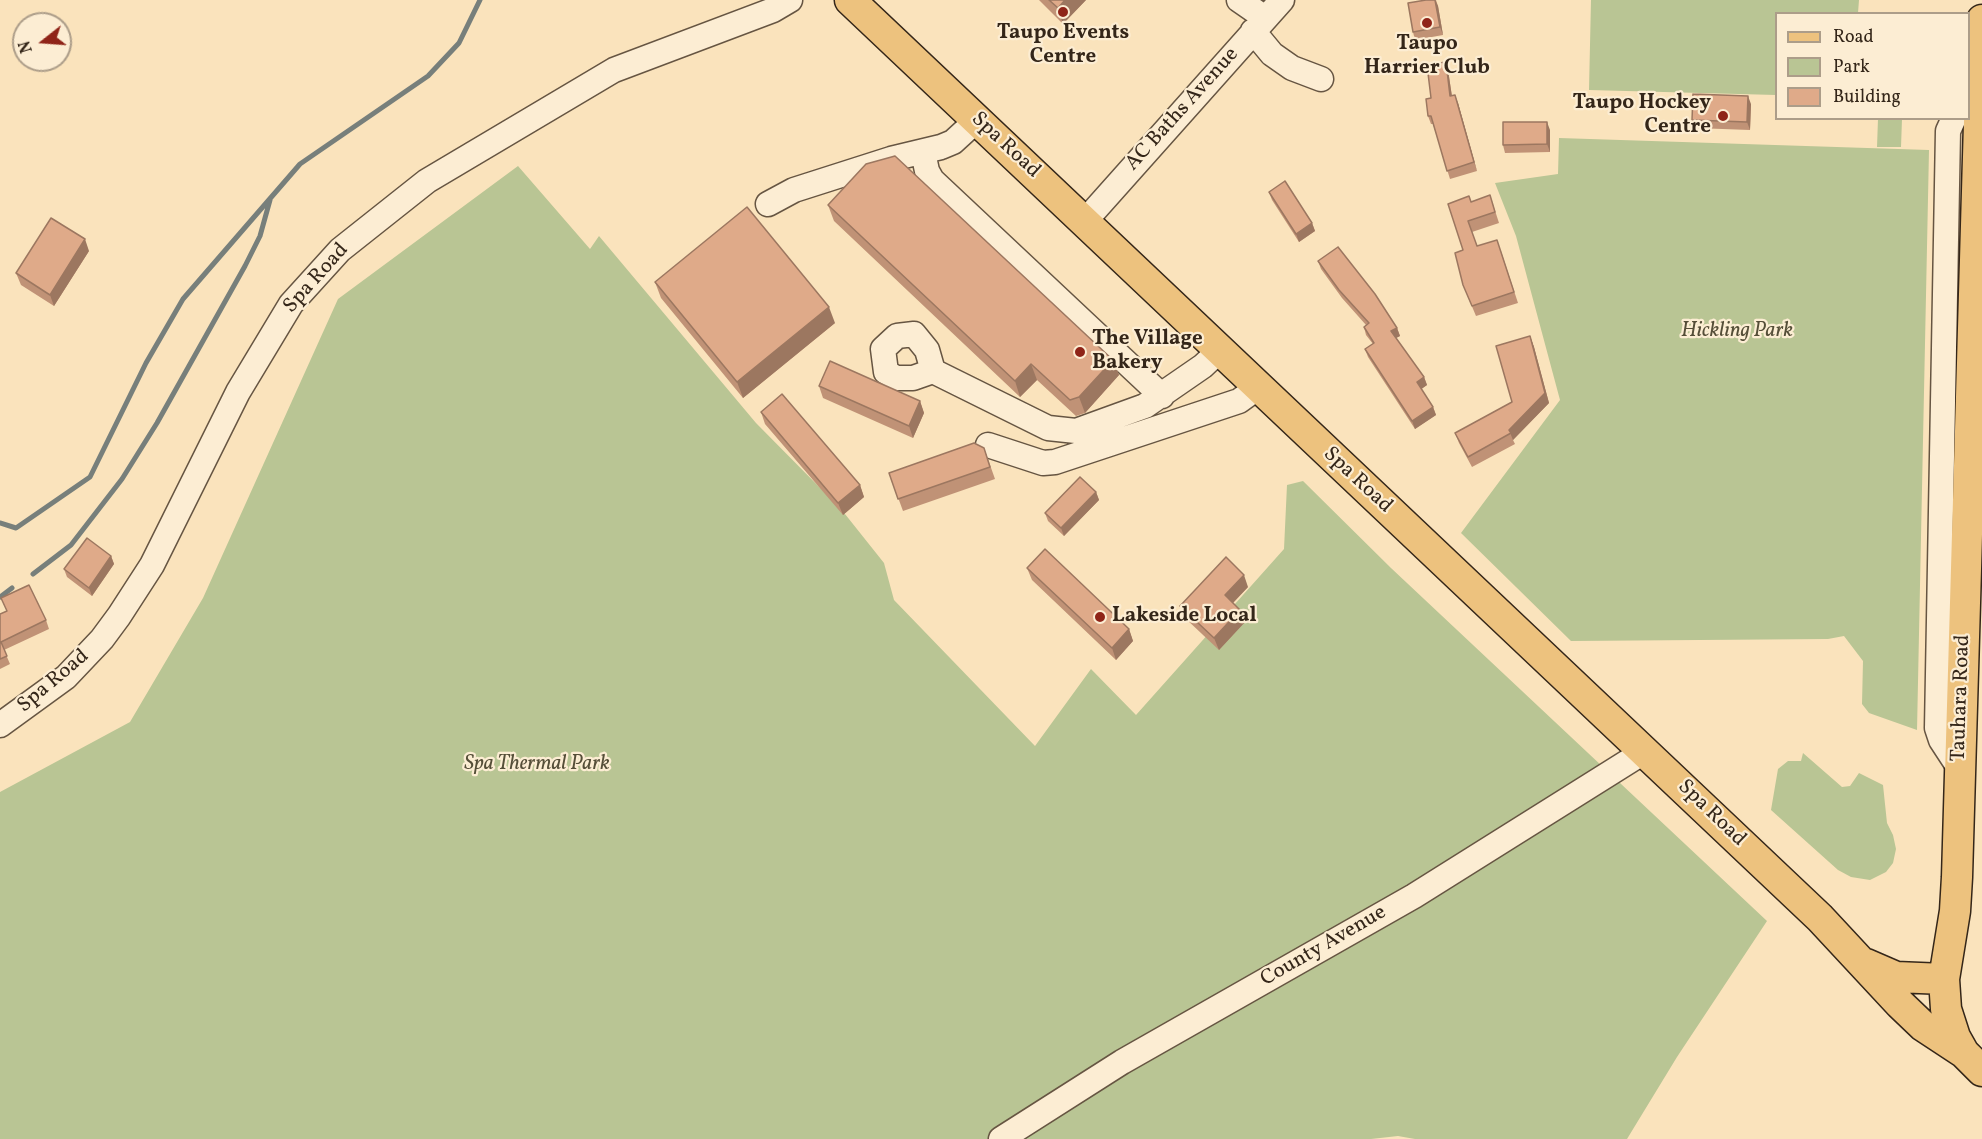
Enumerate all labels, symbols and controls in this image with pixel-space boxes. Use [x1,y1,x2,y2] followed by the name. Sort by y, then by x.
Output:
[1056,5,1070,19] marker: Taupo Events Centre
[12,12,72,72] north arrow
[1775,12,1970,120] legend
[1420,16,1434,30] marker: Taupo Harrier Club
[997,21,1129,71] place label: Taupo Events Centre
[1833,25,1874,50] text: Road
[1364,32,1490,82] place label: Taupo Harrier Club
[14,38,39,55] text: N
[1121,43,1245,177] street label: AC Baths Avenue
[1833,55,1870,80] text: Park
[1833,85,1901,110] text: Building
[1572,91,1711,141] place label: Taupo Hockey Centre
[965,108,1045,184] street label: Spa Road
[1716,109,1730,123] marker: Taupo Hockey Centre
[279,239,355,319] street label: Spa Road
[1681,319,1793,345] park label: Hickling Park
[1092,327,1203,377] place label: The Village Bakery
[1073,345,1087,359] marker: The Village Bakery
[1317,443,1397,519] street label: Spa Road
[1112,604,1257,630] place label: Lakeside Local
[1093,610,1107,624] marker: Lakeside Local
[1947,634,1977,762] street label: Tauhara Road
[13,645,95,719] street label: Spa Road
[464,752,610,778] park label: Spa Thermal Park
[1671,775,1751,853] street label: Spa Road
[1257,901,1391,993] street label: County Avenue

